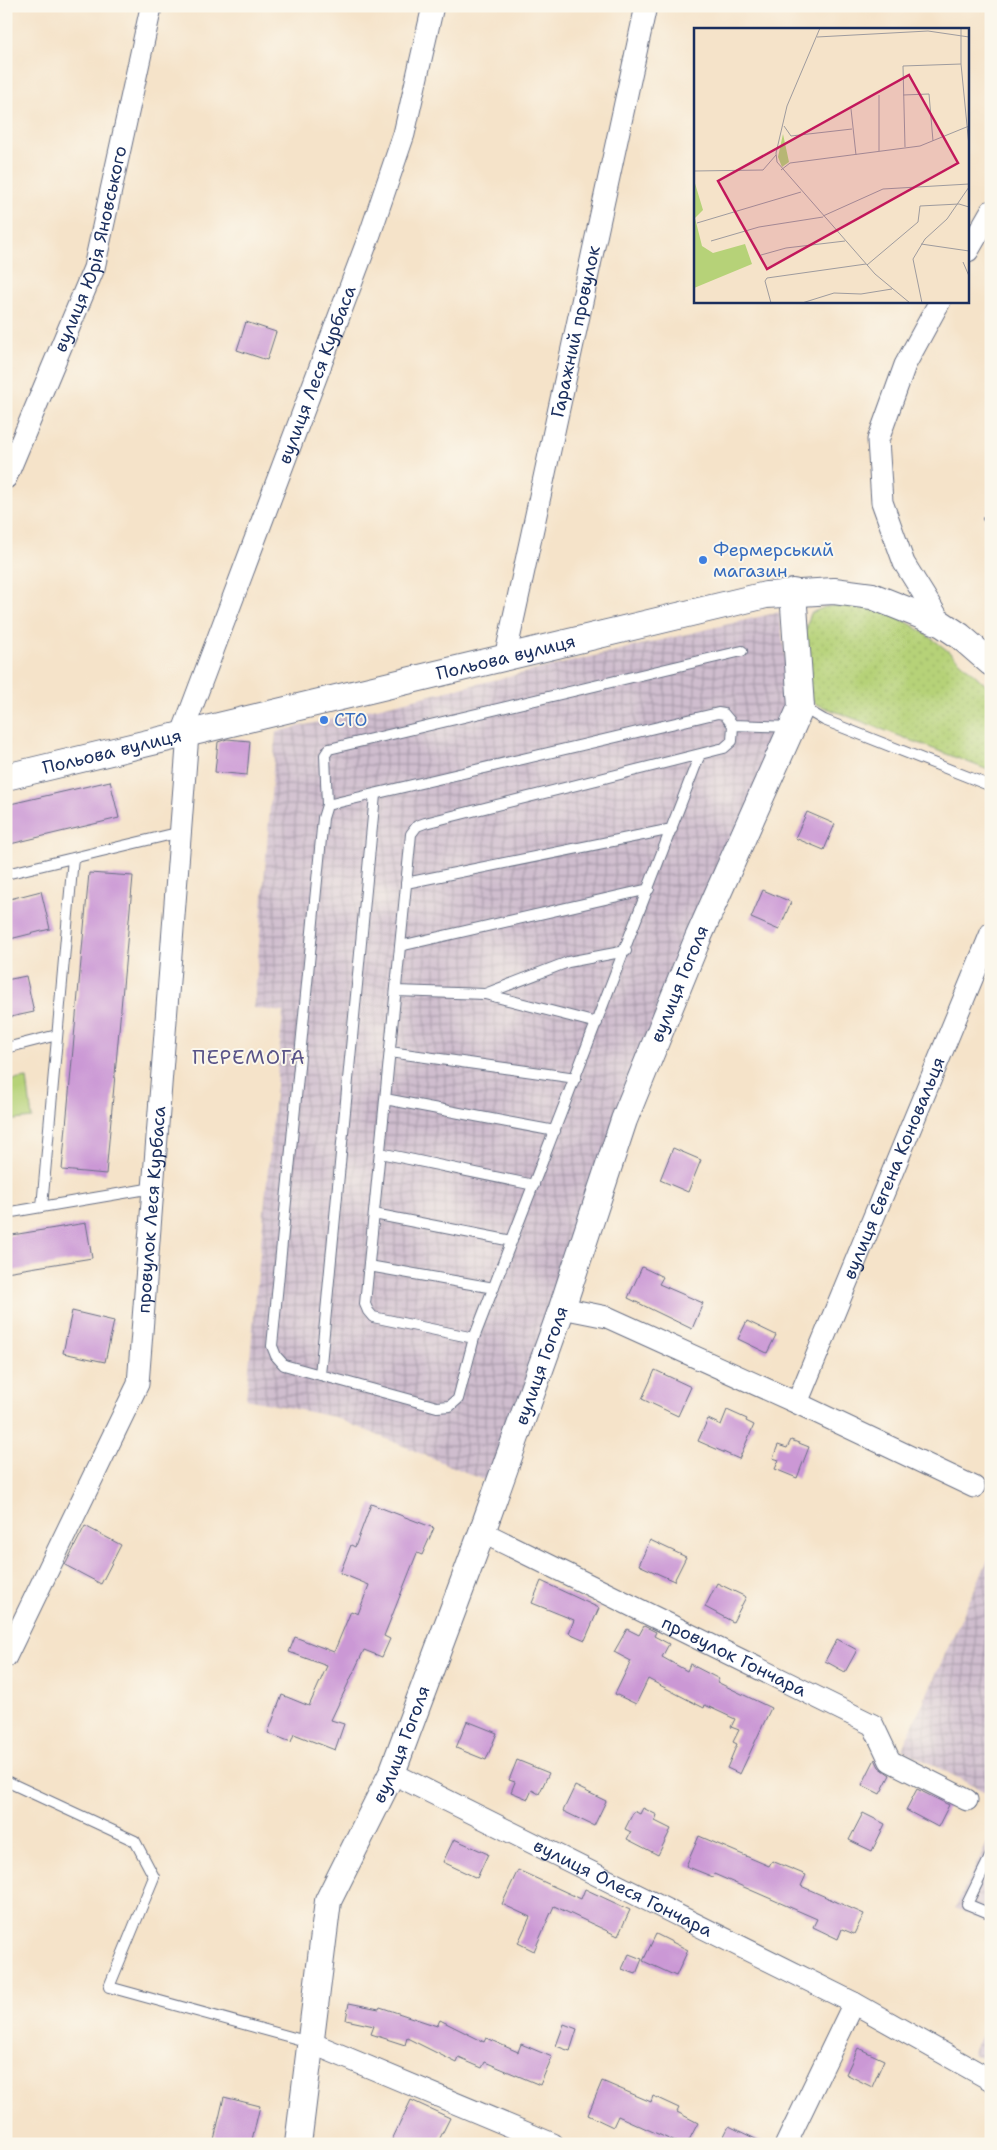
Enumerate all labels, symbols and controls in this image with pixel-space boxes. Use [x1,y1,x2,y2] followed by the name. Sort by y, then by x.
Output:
[694,28,970,302] inset map
[48,144,132,356] street label: вулиця Юрія Яновського
[545,243,606,420] street label: Гаражний провулок
[273,282,361,467] street label: вулиця Леся Курбаса
[713,538,834,583] place label: Фермерський магазин
[697,554,709,566] marker: Фермерський магазин
[434,629,578,686] street label: Польова вулиця
[334,708,367,732] place label: СТО
[318,714,330,726] marker: СТО
[40,723,184,780] street label: Польова вулиця
[645,921,714,1046] street label: вулиця Гоголя
[192,1044,306,1070] district label: ПЕРЕМОГА
[837,1053,951,1283] street label: вулиця Євгена Коновальця
[131,1105,171,1314] street label: провулок Леся Курбаса
[509,1303,574,1428] street label: вулиця Гоголя
[658,1611,810,1702] street label: провулок Гончара
[367,1682,436,1807] street label: вулиця Гоголя
[529,1833,716,1943] street label: вулиця Олеся Гончара

